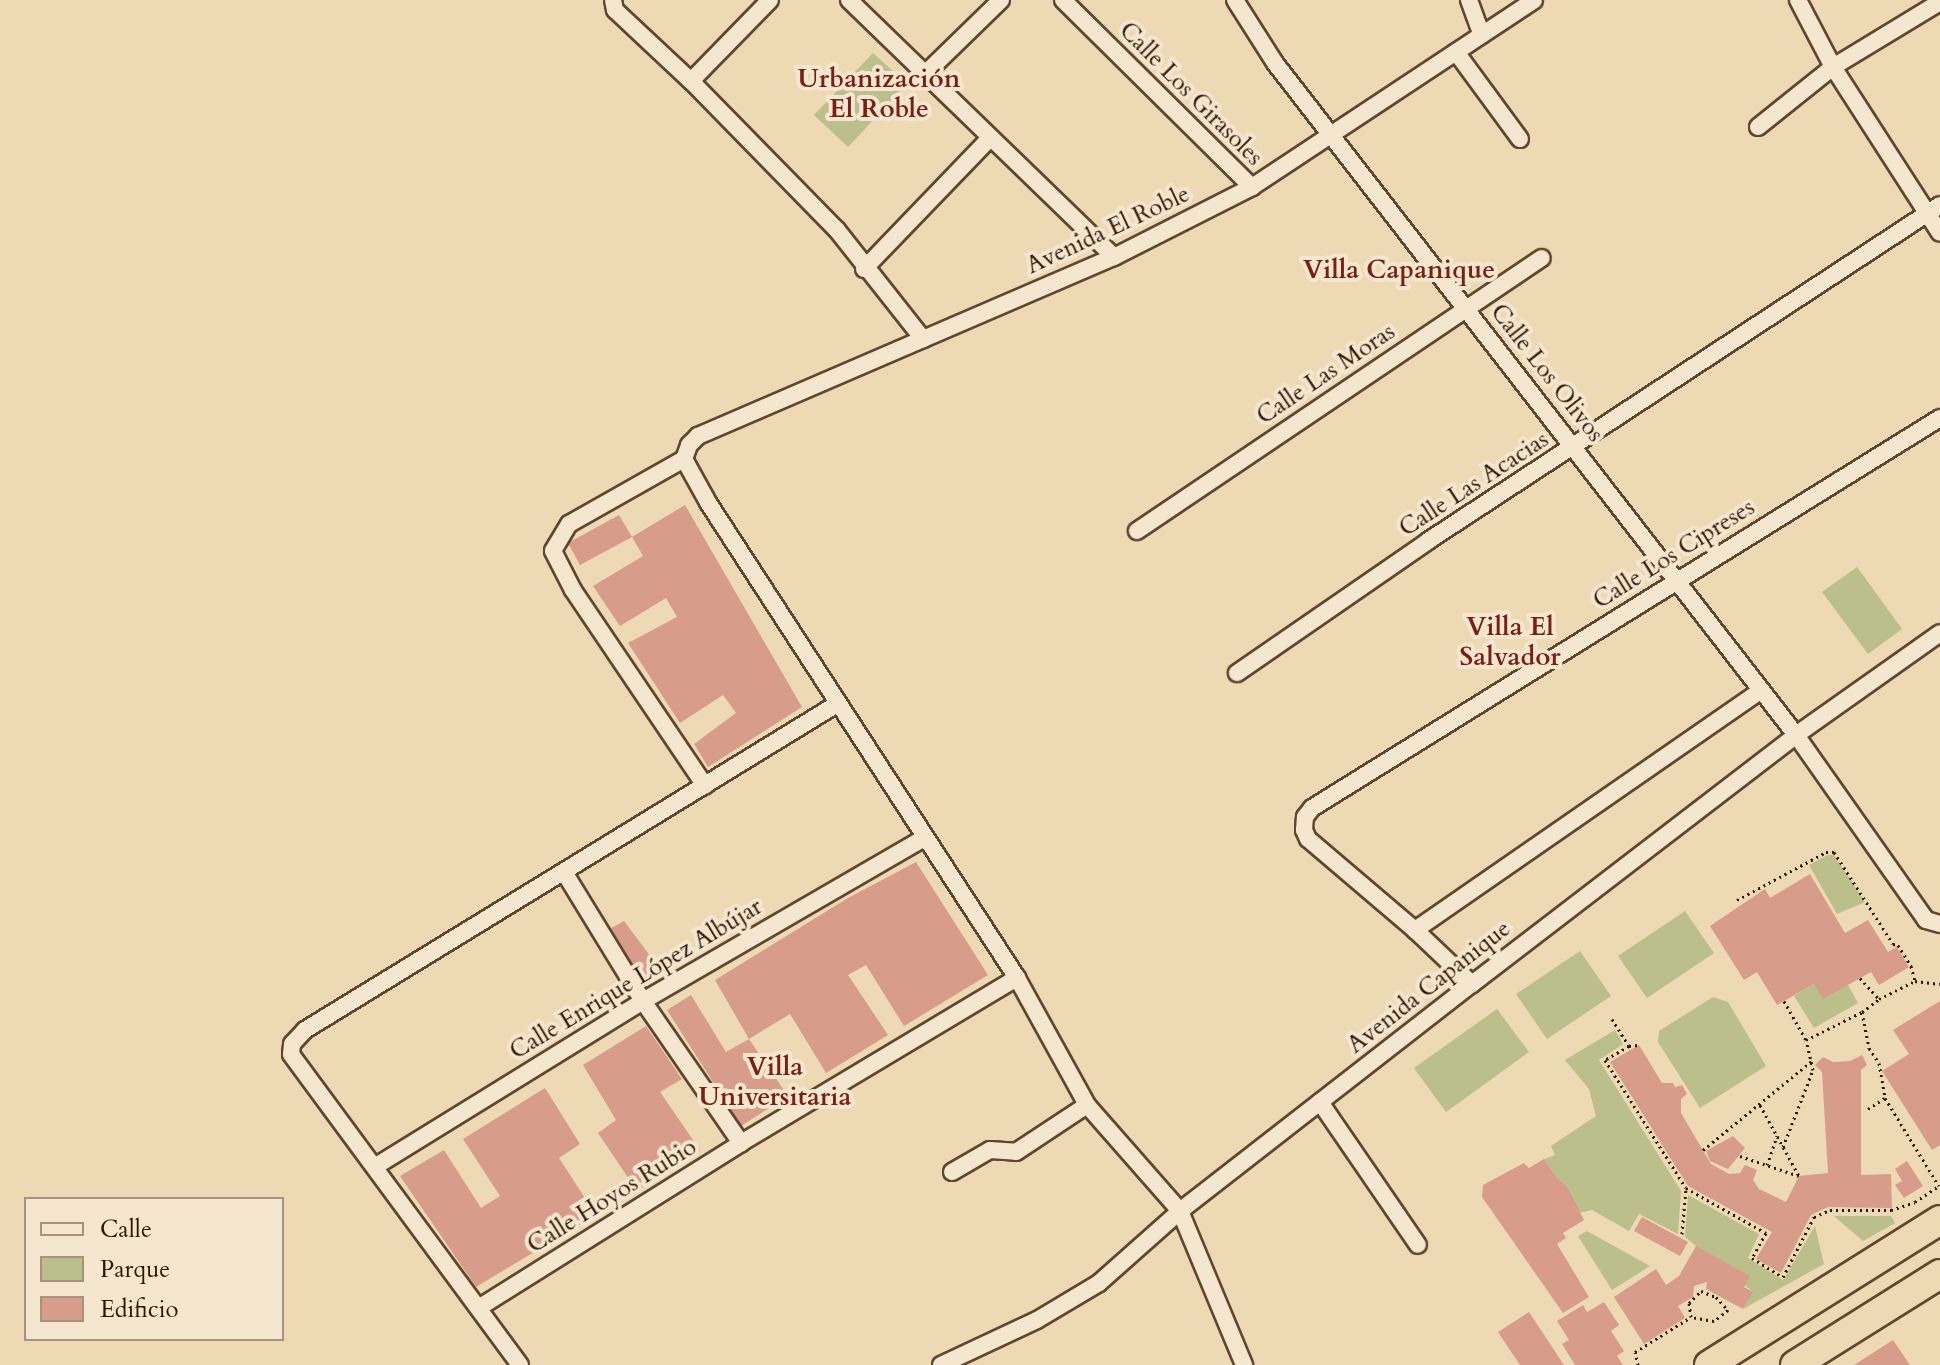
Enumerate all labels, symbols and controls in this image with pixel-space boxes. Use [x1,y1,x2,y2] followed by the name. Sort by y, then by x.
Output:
[1113,16,1269,172] street label: Calle Los Girasoles
[798,63,960,124] district label: Urbanización El Roble
[1022,180,1194,280] street label: Avenida El Roble
[1303,254,1495,286] district label: Villa Capanique
[1484,298,1610,448] street label: Calle Los Olivos
[1251,317,1401,431] street label: Calle Las Moras
[1394,425,1554,543] street label: Calle Las Acacias
[1588,493,1760,615] street label: Calle Los Cipreses
[1459,611,1561,672] district label: Villa El Salvador
[505,892,767,1066] street label: Calle Enrique López Albújar
[1342,914,1516,1060] street label: Avenida Capanique
[699,1051,851,1112] district label: Villa Universitaria
[522,1132,702,1260] street label: Calle Hoyos Rubio
[24,1197,284,1341] legend
[100,1213,152,1246] text: Calle
[100,1253,170,1286] text: Parque
[100,1293,179,1326] text: Edificio

